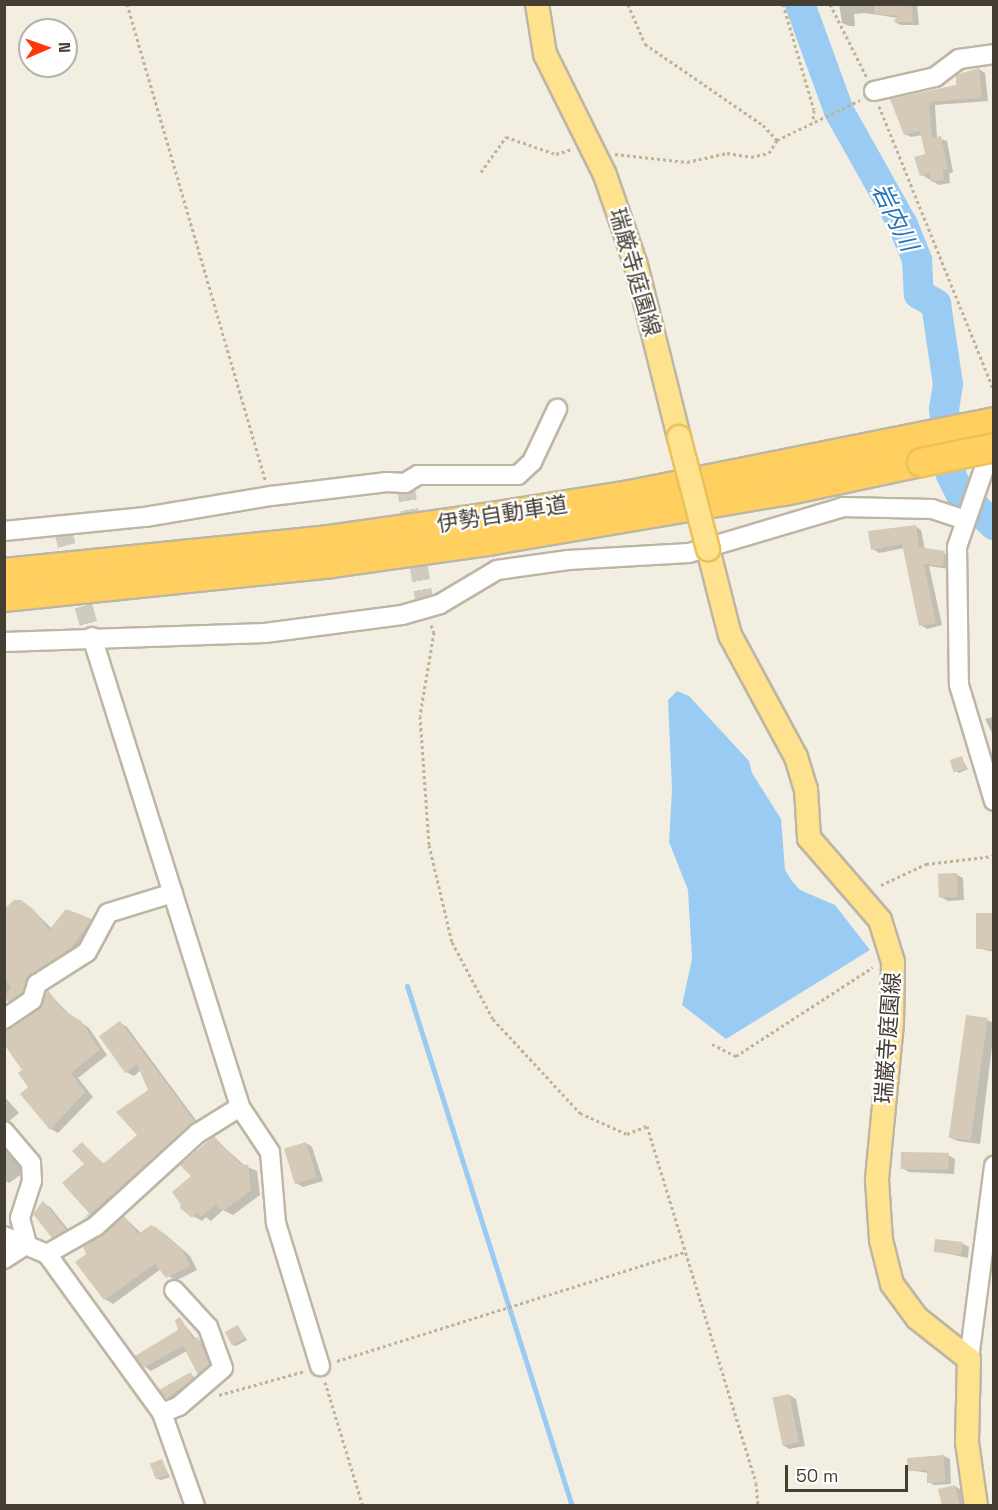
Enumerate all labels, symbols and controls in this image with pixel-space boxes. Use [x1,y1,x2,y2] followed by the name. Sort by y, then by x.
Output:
[18,18,78,78] north arrow
[54,42,75,53] text: N
[866,178,924,256] water label: 岩内川
[604,205,666,339] street label: 瑞厳寺庭園線
[435,491,569,537] street label: 伊勢自動車道
[870,971,906,1105] street label: 瑞巌寺庭園線
[788,1453,911,1491] scale bar
[796,1464,838,1487] text: 50 m

